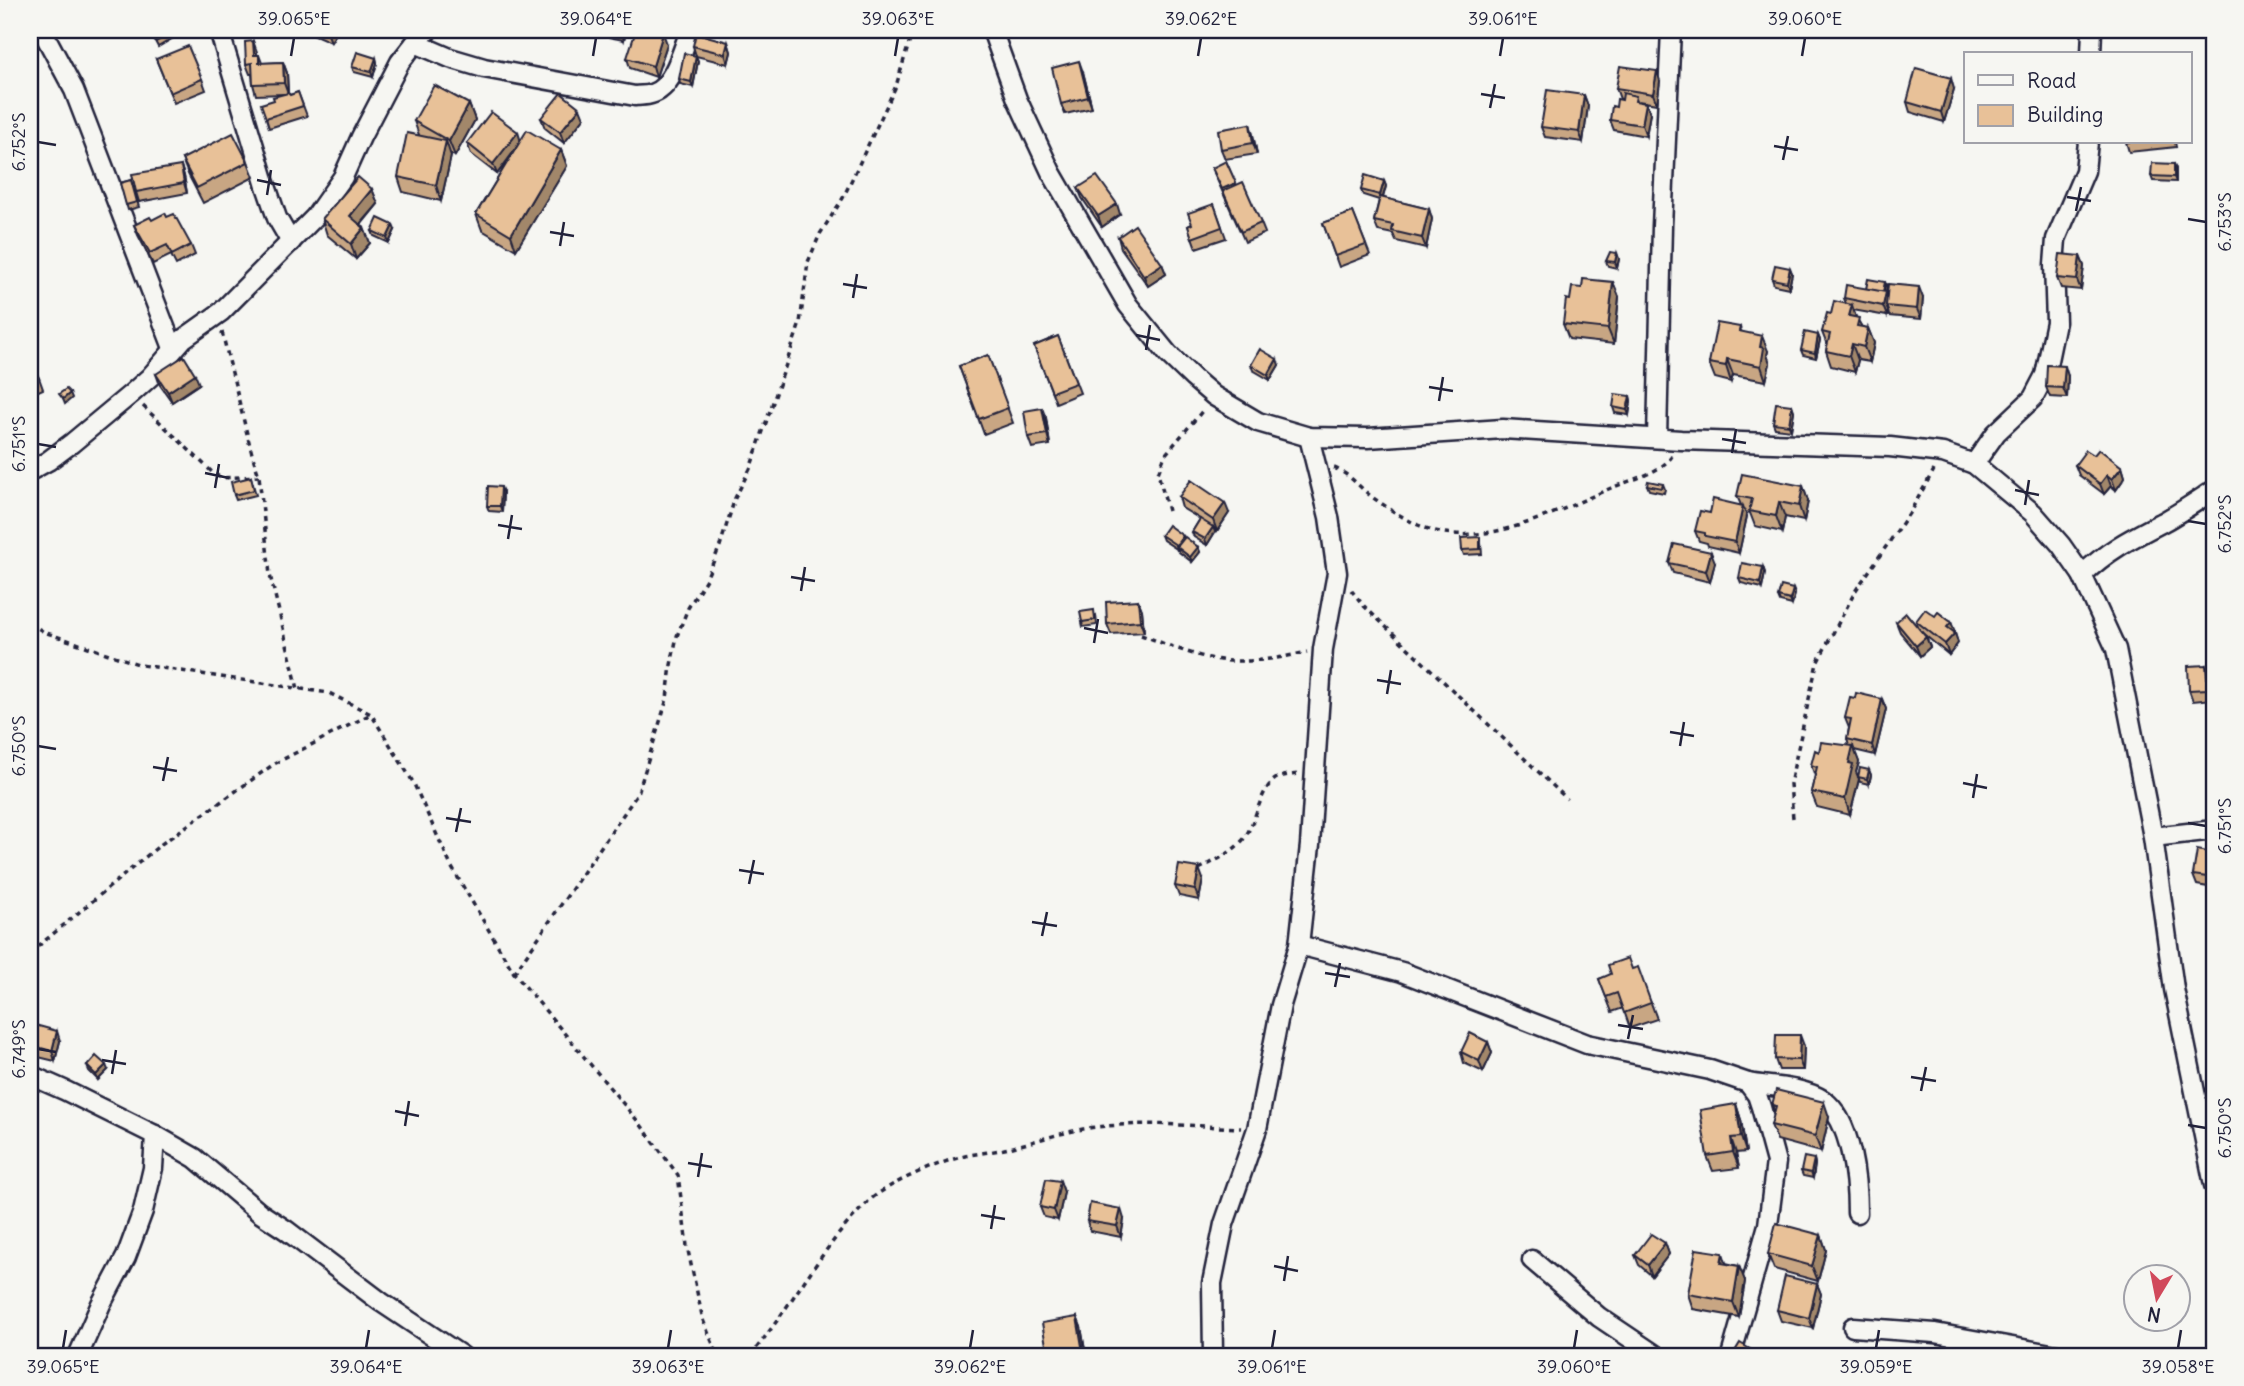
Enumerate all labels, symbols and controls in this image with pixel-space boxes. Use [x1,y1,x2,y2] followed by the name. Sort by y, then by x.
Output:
[257,7,331,30] text: 39.065°E
[559,7,633,30] text: 39.064°E
[862,7,934,30] text: 39.063°E
[1165,7,1237,30] text: 39.062°E
[1468,7,1538,30] text: 39.061°E
[1768,7,1842,30] text: 39.060°E
[1964,52,2192,144] legend
[2027,67,2076,94] text: Road
[2027,101,2103,128] text: Building
[7,112,30,172] text: 6.752°S
[2213,192,2236,252] text: 6.753°S
[7,416,30,472] text: 6.751°S
[2213,494,2236,554] text: 6.752°S
[7,715,30,777] text: 6.750°S
[2213,798,2236,854] text: 6.751°S
[7,1019,30,1079] text: 6.749°S
[2213,1097,2236,1159] text: 6.750°S
[2122,1264,2192,1334] north arrow
[2145,1302,2163,1328] text: N
[26,1355,100,1378] text: 39.065°E
[329,1355,403,1378] text: 39.064°E
[632,1355,704,1378] text: 39.063°E
[934,1355,1006,1378] text: 39.062°E
[1237,1355,1307,1378] text: 39.061°E
[1537,1355,1611,1378] text: 39.060°E
[1839,1355,1913,1378] text: 39.059°E
[2141,1355,2215,1378] text: 39.058°E

